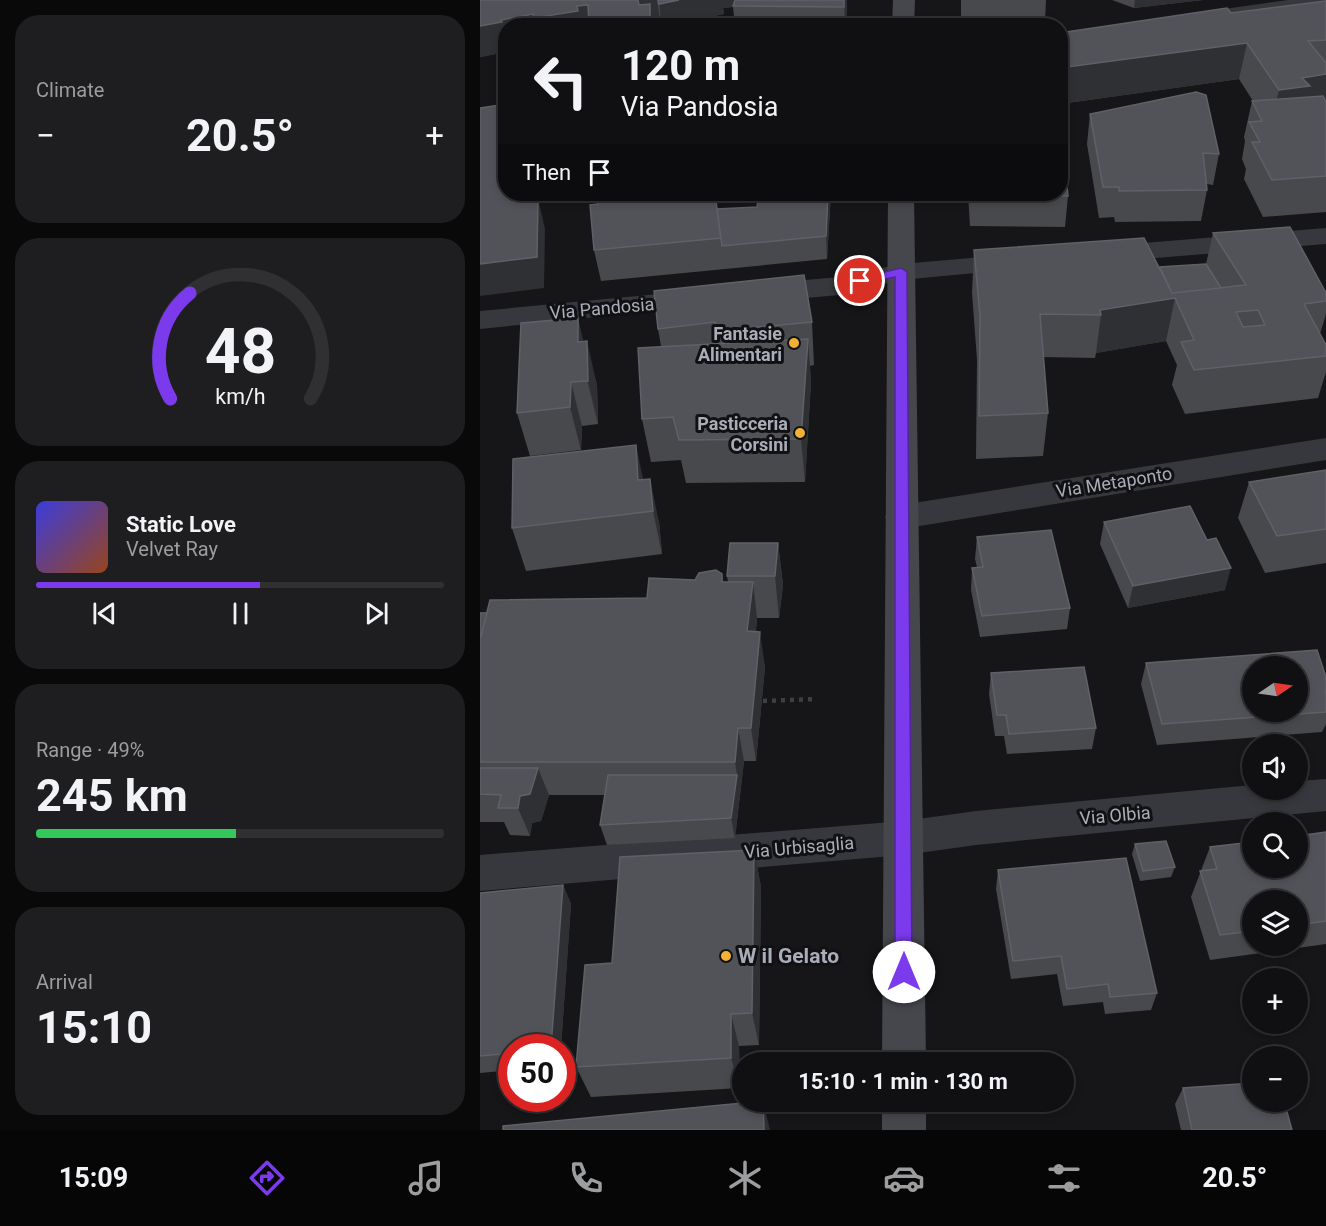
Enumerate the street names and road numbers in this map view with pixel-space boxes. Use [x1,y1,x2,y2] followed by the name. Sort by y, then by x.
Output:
[549,293,655,323] street label: Via Pandosia
[1054,462,1174,502] street label: Via Metaponto
[1079,801,1151,829] street label: Via Olbia
[743,832,855,862] street label: Via Urbisaglia

